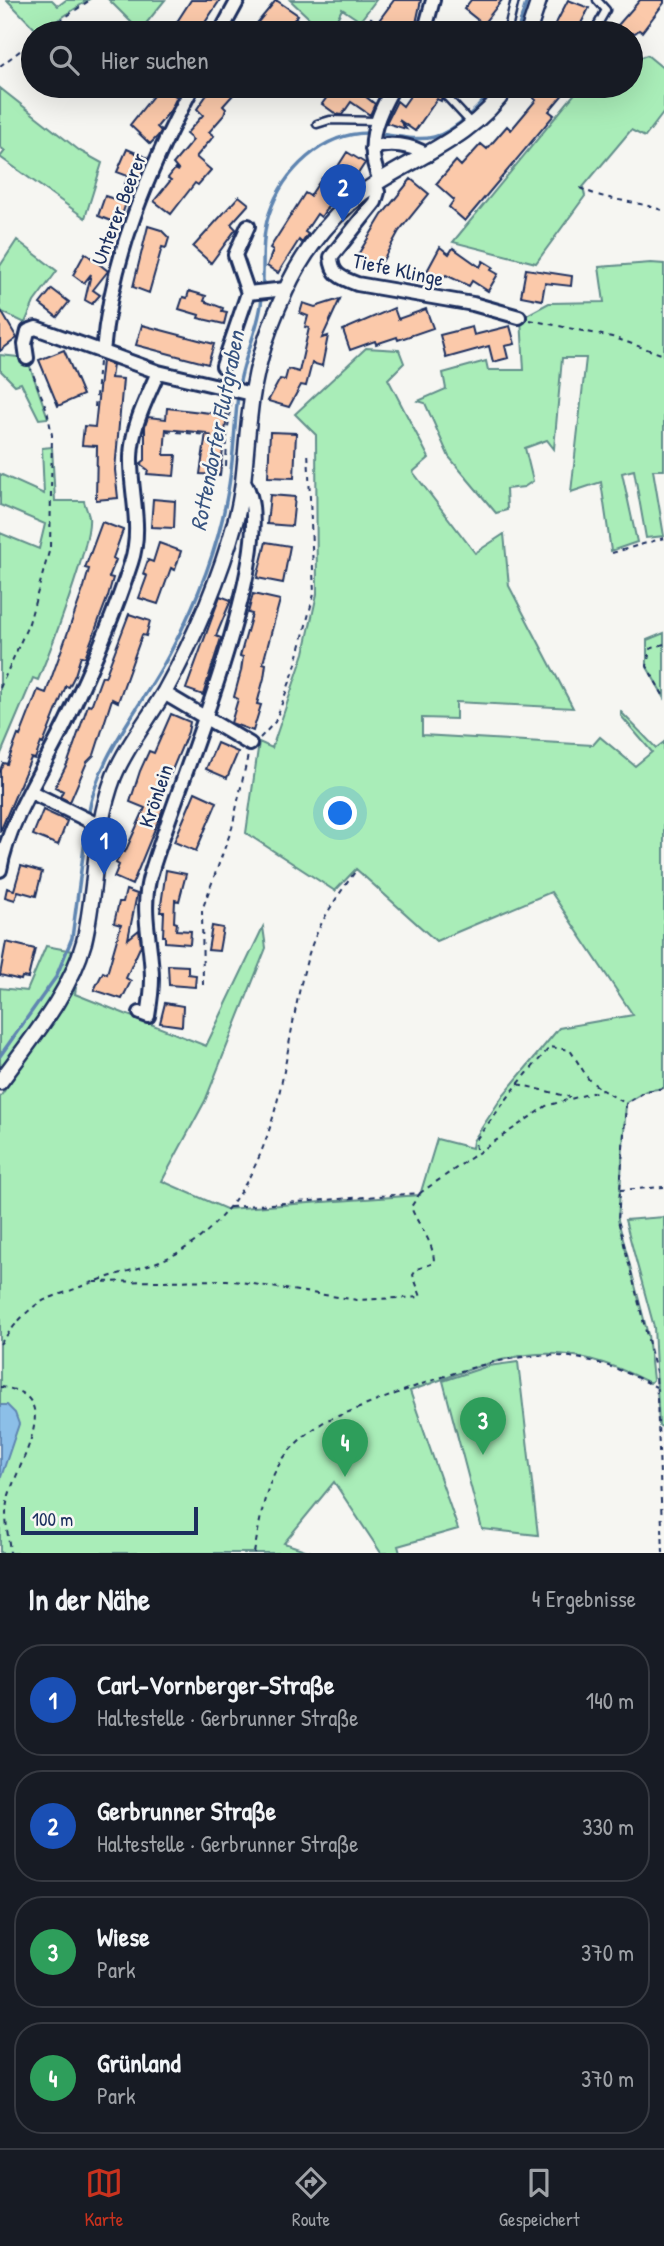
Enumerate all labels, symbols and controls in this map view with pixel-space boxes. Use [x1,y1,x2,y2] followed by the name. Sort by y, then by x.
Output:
[21,21,643,98] search box
[45,41,83,79] icon: search
[101,42,209,77] text: Hier suchen
[84,149,153,269] street label: Unterer Beerer
[320,164,366,222] pin: 2
[350,246,446,293] street label: Tiefe Klinge
[182,327,252,534] water label: Rottendorfer Flutgraben
[131,760,180,831] street label: Krönlein
[323,796,357,830] your location
[81,817,127,875] pin: 1
[460,1397,506,1455] pin: 3
[322,1419,368,1477] pin: 4
[21,1504,198,1536] scale bar
[32,1506,73,1532] text: 100 m
[28,1579,150,1619] text: In der Nähe
[532,1583,636,1614] text: 4 Ergebnisse
[97,1667,334,1702] text: Carl-Vornberger-Straße
[49,1685,57,1716] text: 1
[586,1685,634,1716] text: 140 m
[97,1702,358,1733] text: Haltestelle · Gerbrunner Straße
[97,1793,276,1828] text: Gerbrunner Straße
[48,1811,58,1842] text: 2
[582,1811,634,1842] text: 330 m
[97,1828,358,1859] text: Haltestelle · Gerbrunner Straße
[97,1919,150,1954] text: Wiese
[48,1937,58,1968] text: 3
[581,1937,634,1968] text: 370 m
[97,1954,135,1985] text: Park
[97,2045,181,2080] text: Grünland
[49,2063,57,2094] text: 4
[581,2063,634,2094] text: 370 m
[97,2080,135,2111] text: Park
[84,2164,123,2232] tab: Karte
[292,2164,330,2232] tab: Route
[499,2164,580,2232] tab: Gespeichert

